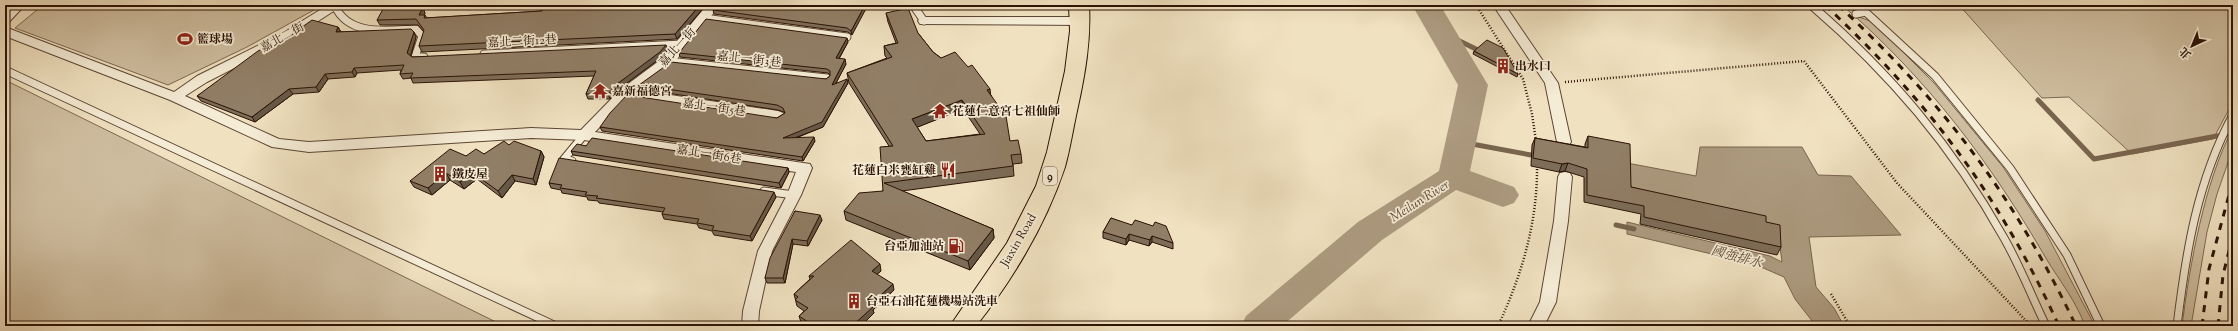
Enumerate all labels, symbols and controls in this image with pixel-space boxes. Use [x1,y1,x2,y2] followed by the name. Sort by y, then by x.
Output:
[257,18,309,57] street label: 嘉北二街
[655,23,701,72] street label: 嘉北一街
[2172,26,2212,66] north arrow
[176,30,194,48] sports icon: 籃球場
[197,31,233,49] place label: 籃球場
[487,31,557,53] street label: 嘉北二街12巷
[2176,43,2195,62] text: 北
[716,48,782,72] street label: 嘉北一街3巷
[1494,57,1512,75] building icon: 出水口
[1515,58,1551,76] place label: 出水口
[591,82,609,100] temple icon: 嘉新福德宮
[612,83,672,101] place label: 嘉新福德宮
[681,95,747,121] street label: 嘉北一街5巷
[931,102,949,120] temple icon: 花蓮仁意宮七祖仙師
[952,103,1060,121] place label: 花蓮仁意宮七祖仙師
[675,141,743,169] street label: 嘉北一街6巷
[939,161,957,179] restaurant icon: 花蓮白米甕缸雞
[852,162,936,180] place label: 花蓮白米甕缸雞
[431,165,449,183] building icon: 鐵皮屋
[452,166,488,184] place label: 鐵皮屋
[1043,167,1057,185] road number: 9
[1387,176,1454,227] water label: Meilun River
[996,210,1042,271] street label: Jiaxin Road
[947,237,965,255] fuel station icon: 台亞加油站
[884,238,944,256] place label: 台亞加油站
[1709,243,1766,274] water label: 國強排水
[845,292,863,310] building icon: 台亞石油花蓮機場站洗車
[866,293,998,311] place label: 台亞石油花蓮機場站洗車

